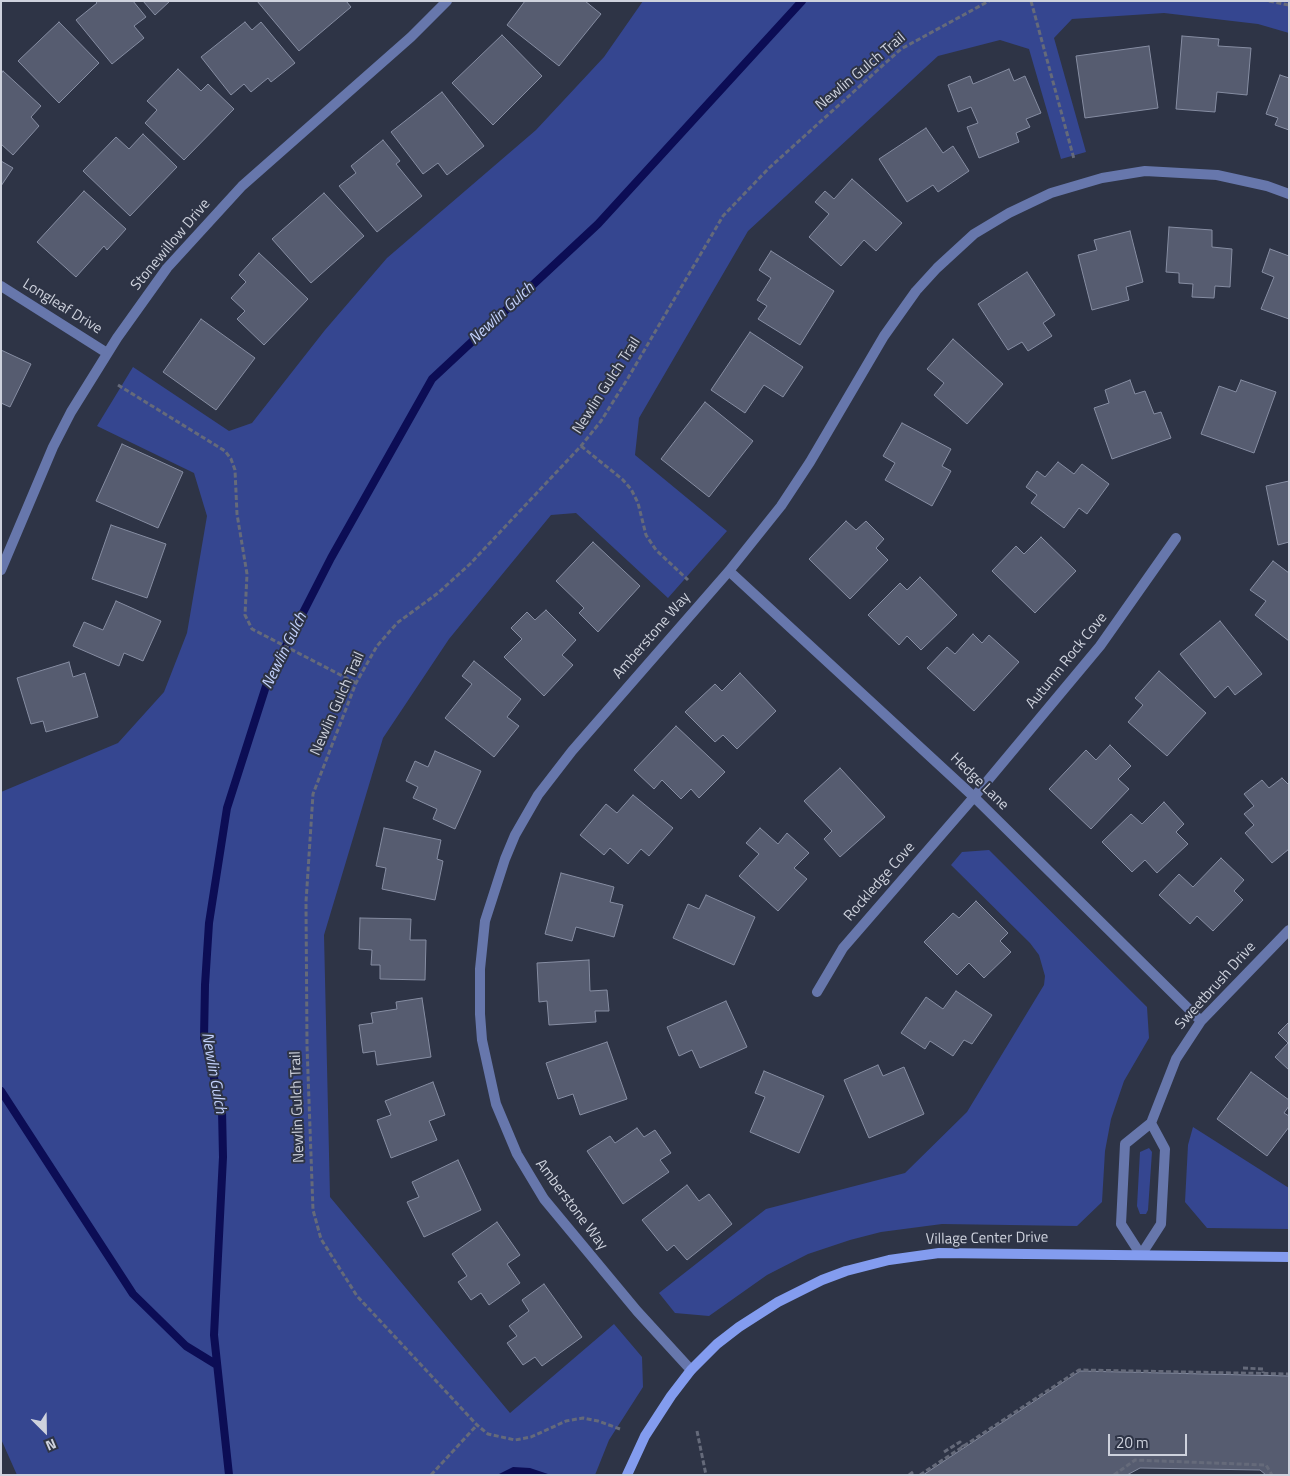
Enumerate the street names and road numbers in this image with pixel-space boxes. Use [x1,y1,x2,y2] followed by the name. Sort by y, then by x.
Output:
[812,29,910,115] street label: Newlin Gulch Trail
[128,196,214,294] street label: Stonewillow Drive
[19,275,105,339] street label: Longleaf Drive
[569,334,645,438] street label: Newlin Gulch Trail
[609,589,695,683] street label: Amberstone Way
[1023,609,1111,713] street label: Autumn Rock Cove
[307,649,369,759] street label: Newlin Gulch Trail
[946,750,1012,814] street label: Hedge Lane
[841,839,919,925] street label: Rockledge Cove
[1172,938,1260,1034] street label: Sweetbrush Drive
[287,1051,309,1163] street label: Newlin Gulch Trail
[531,1156,611,1254] street label: Amberstone Way
[925,1229,1049,1249] street label: Village Center Drive

